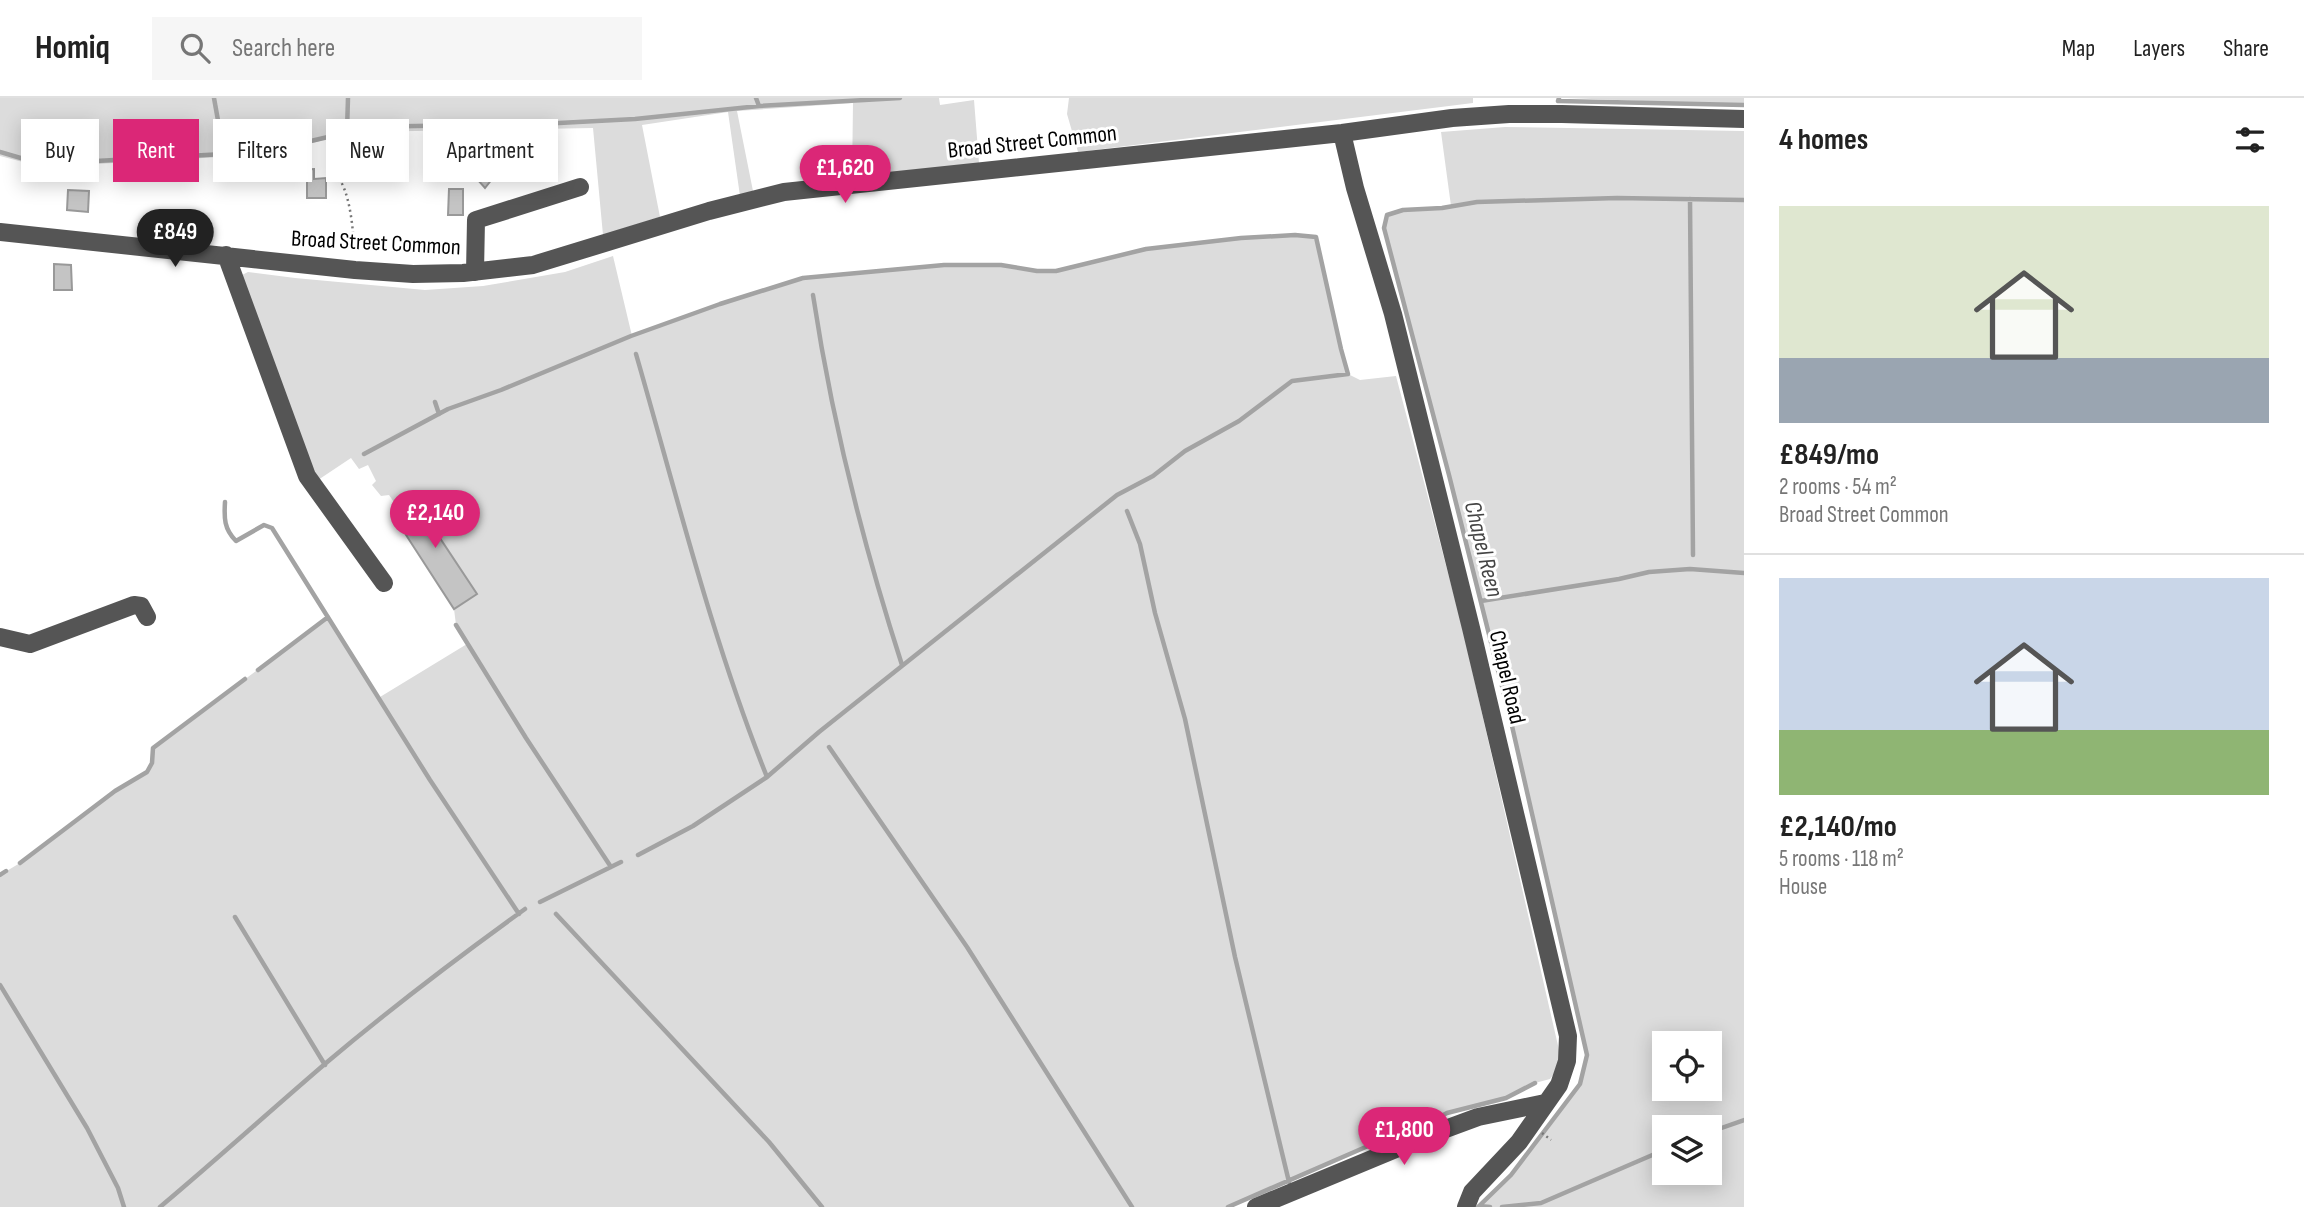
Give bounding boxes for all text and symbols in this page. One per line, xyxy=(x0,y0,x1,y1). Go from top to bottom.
search box xyxy=(152,17,642,80)
text: Homiq xyxy=(35,28,110,68)
icon: search xyxy=(176,29,214,67)
text: Search here xyxy=(232,33,335,64)
text: Map xyxy=(2062,34,2095,63)
text: Layers xyxy=(2133,34,2185,63)
text: Share xyxy=(2223,34,2269,63)
chip: Buy xyxy=(21,119,99,182)
chip: Rent xyxy=(113,119,199,182)
chip: Filters xyxy=(213,119,312,182)
chip: New xyxy=(326,119,409,182)
chip: Apartment xyxy=(423,119,558,182)
street label: Broad Street Common xyxy=(946,119,1118,165)
icon: filters xyxy=(2231,121,2269,159)
text: 4 homes xyxy=(1779,122,1868,158)
pin: £1,620 xyxy=(788,146,902,205)
text: £1,620 xyxy=(816,154,874,182)
pin: £849 xyxy=(134,209,216,269)
text: £849 xyxy=(153,218,197,246)
street label: Broad Street Common xyxy=(290,225,461,261)
icon: home xyxy=(1961,252,2087,378)
text: £849/mo xyxy=(1779,437,1879,473)
text: 2 rooms · 54 m² xyxy=(1779,473,1897,501)
pin: £2,140 xyxy=(378,490,492,550)
water label: Chapel Reen xyxy=(1458,498,1509,600)
text: £2,140 xyxy=(406,499,464,527)
text: Broad Street Common xyxy=(1779,501,1949,529)
icon: home xyxy=(1961,624,2087,750)
street label: Chapel Road xyxy=(1483,628,1531,727)
text: £2,140/mo xyxy=(1779,809,1897,845)
text: 5 rooms · 118 m² xyxy=(1779,845,1904,873)
text: House xyxy=(1779,873,1827,901)
map controls xyxy=(1652,1031,1722,1185)
button: locate xyxy=(1652,1031,1722,1101)
pin: £1,800 xyxy=(1347,1108,1461,1167)
button: layers xyxy=(1652,1115,1722,1185)
text: £1,800 xyxy=(1374,1116,1434,1144)

